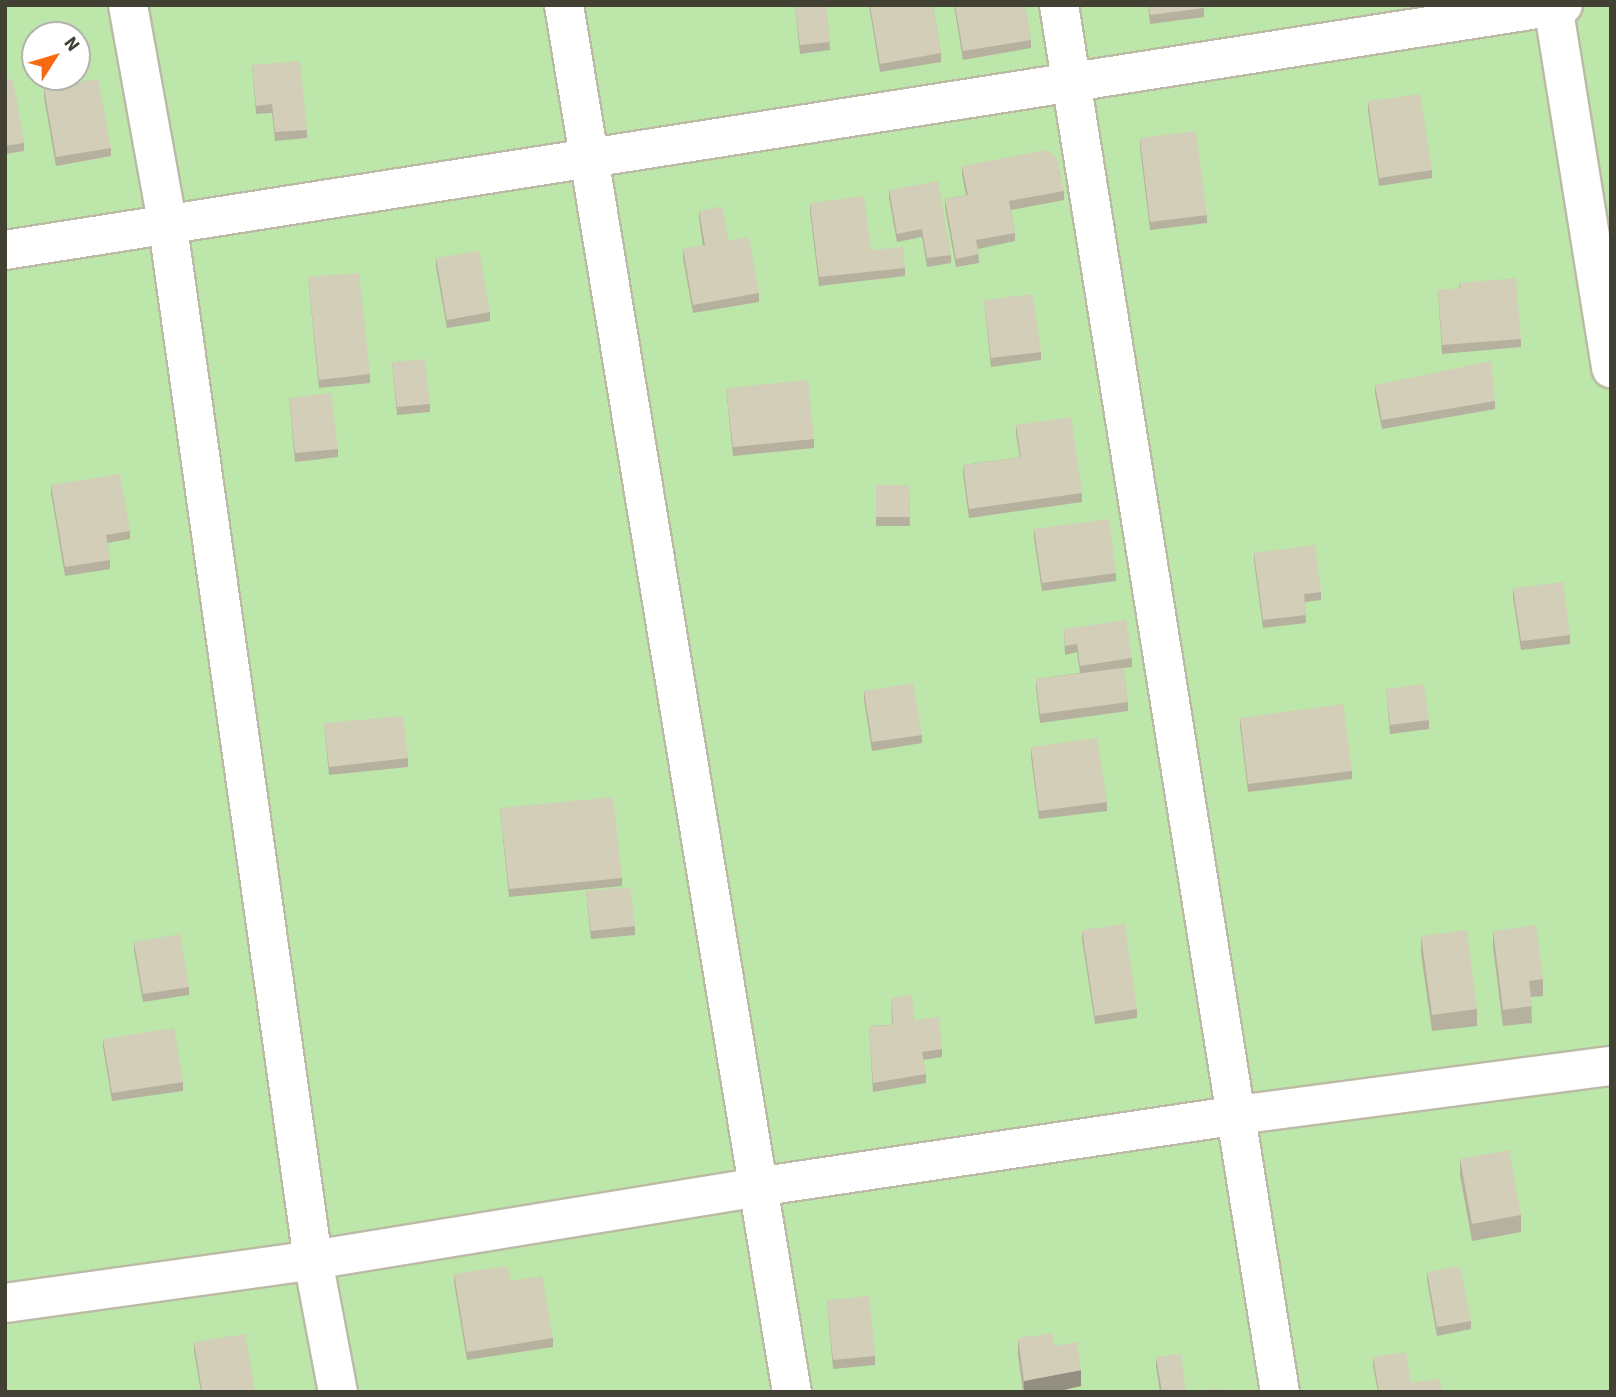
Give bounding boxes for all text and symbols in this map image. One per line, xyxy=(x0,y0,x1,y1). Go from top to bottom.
north arrow xyxy=(21,21,91,91)
text: N xyxy=(57,31,86,57)

